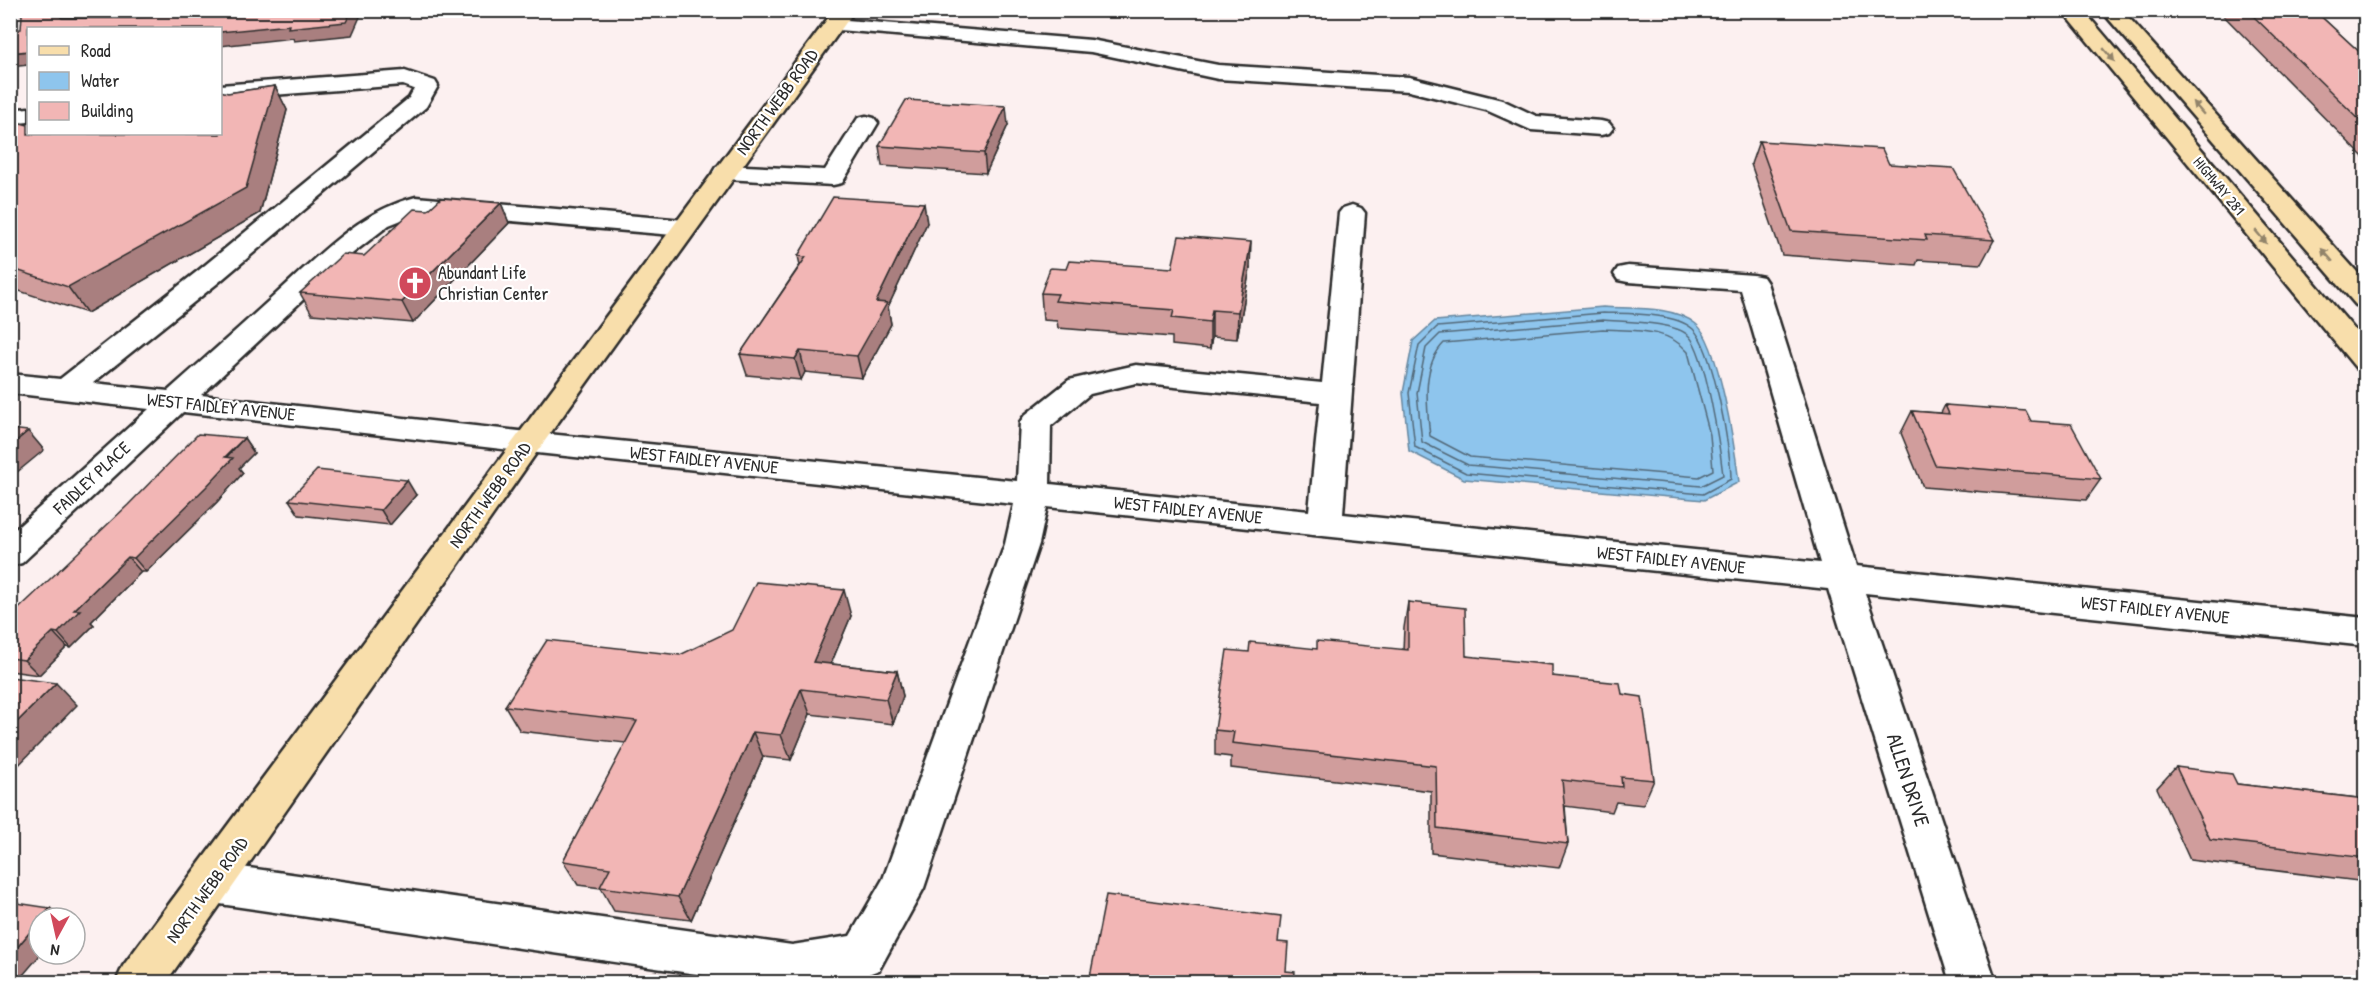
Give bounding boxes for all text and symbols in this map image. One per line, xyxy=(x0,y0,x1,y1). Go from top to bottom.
legend xyxy=(27,27,222,135)
text: Road xyxy=(81,38,111,63)
street label: NORTH WEBB ROAD xyxy=(730,43,824,160)
one-way arrow xyxy=(2103,47,2116,63)
text: Water xyxy=(81,68,119,93)
text: Building xyxy=(81,98,133,123)
one-way arrow xyxy=(2191,101,2205,116)
street label: HIGHWAY 281 xyxy=(2189,152,2250,219)
one-way arrow xyxy=(2255,229,2268,245)
one-way arrow xyxy=(2321,248,2334,263)
place label: Abundant Life Christian Center xyxy=(438,260,548,306)
church icon: Abundant Life Christian Center xyxy=(397,265,433,301)
street label: WEST FAIDLEY AVENUE xyxy=(146,386,297,427)
street label: FAIDLEY PLACE xyxy=(47,435,136,521)
street label: NORTH WEBB ROAD xyxy=(443,436,537,553)
street label: WEST FAIDLEY AVENUE xyxy=(629,439,780,480)
street label: WEST FAIDLEY AVENUE xyxy=(1113,489,1264,530)
street label: WEST FAIDLEY AVENUE xyxy=(1596,539,1747,580)
street label: WEST FAIDLEY AVENUE xyxy=(2080,589,2231,630)
street label: ALLEN DRIVE xyxy=(1880,729,1937,830)
street label: NORTH WEBB ROAD xyxy=(160,831,254,948)
north arrow xyxy=(27,906,87,966)
text: N xyxy=(49,939,61,962)

